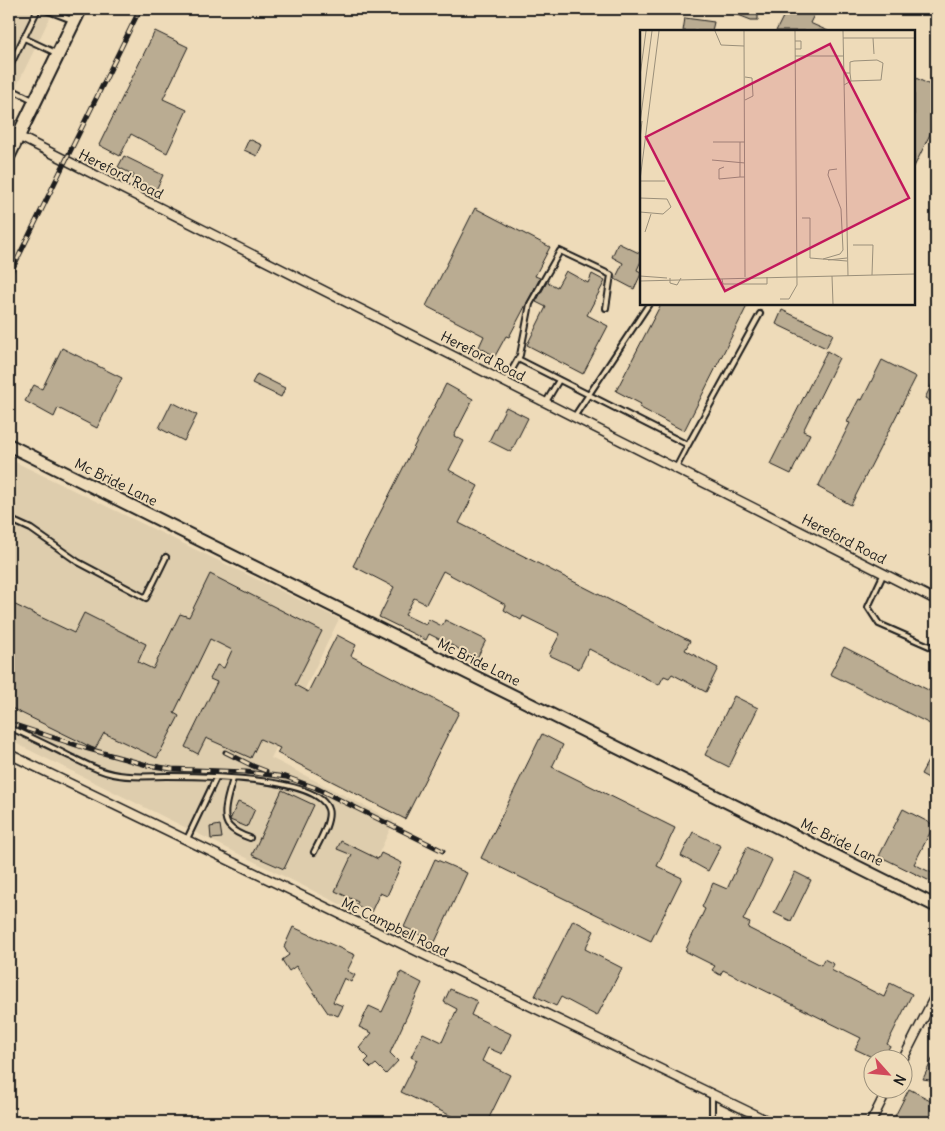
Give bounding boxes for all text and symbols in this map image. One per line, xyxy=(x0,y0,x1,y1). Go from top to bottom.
inset map xyxy=(640,30,915,305)
street label: Hereford Road xyxy=(76,145,166,203)
street label: Hereford Road xyxy=(438,327,528,385)
street label: Mc Bride Lane xyxy=(72,454,160,510)
street label: Hereford Road xyxy=(799,510,889,568)
street label: Mc Bride Lane xyxy=(435,634,523,690)
street label: Mc Bride Lane xyxy=(798,814,886,870)
street label: Mc Campbell Road xyxy=(339,893,451,961)
north arrow xyxy=(862,1048,912,1098)
text: N xyxy=(889,1072,910,1088)

